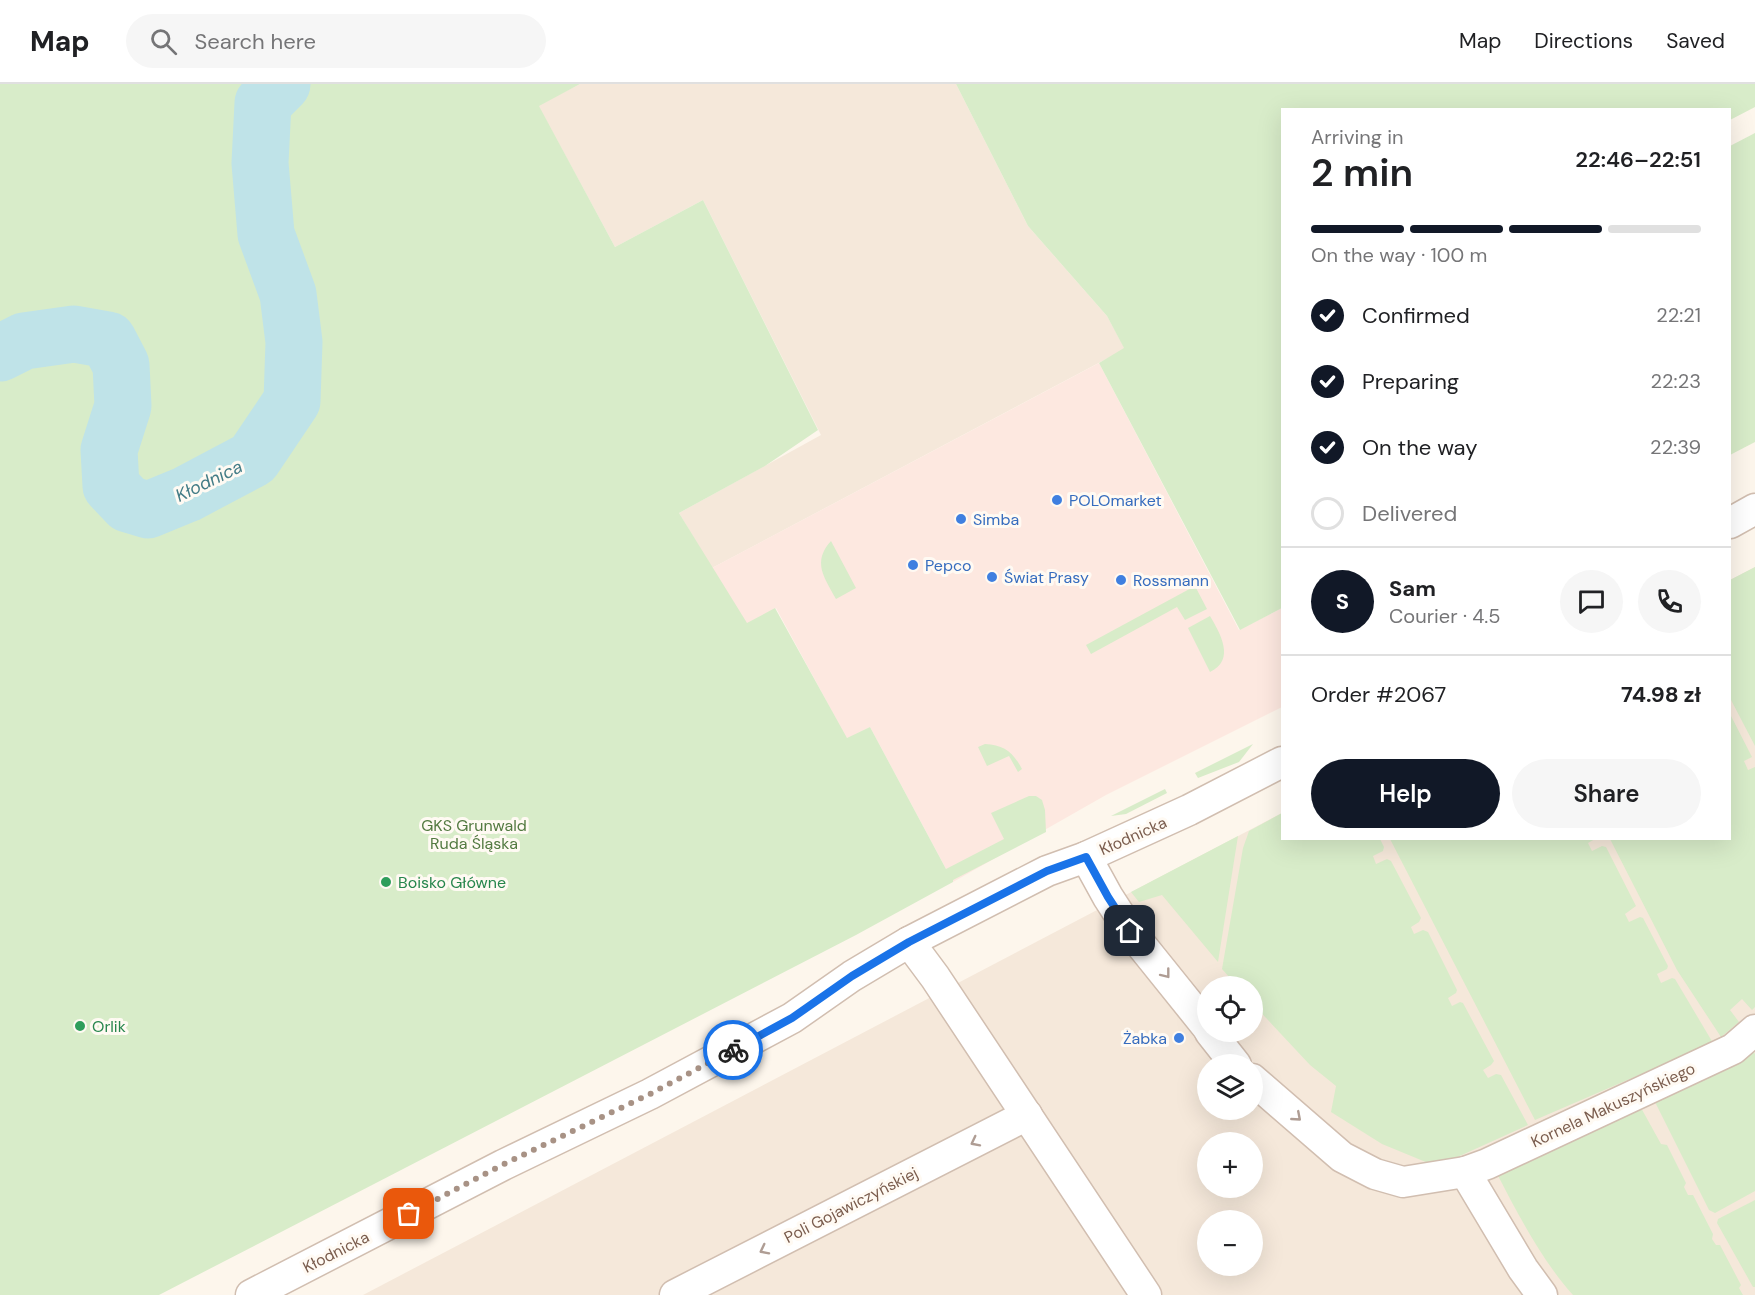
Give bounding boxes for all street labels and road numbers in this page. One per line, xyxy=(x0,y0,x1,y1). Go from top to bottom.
street label: Kłodnicka xyxy=(1096,812,1170,860)
street label: Kornela Makuszyńskiego xyxy=(1527,1058,1699,1152)
street label: Poli Gojawiczyńskiej xyxy=(781,1162,921,1248)
street label: Kłodnicka xyxy=(299,1226,373,1278)

